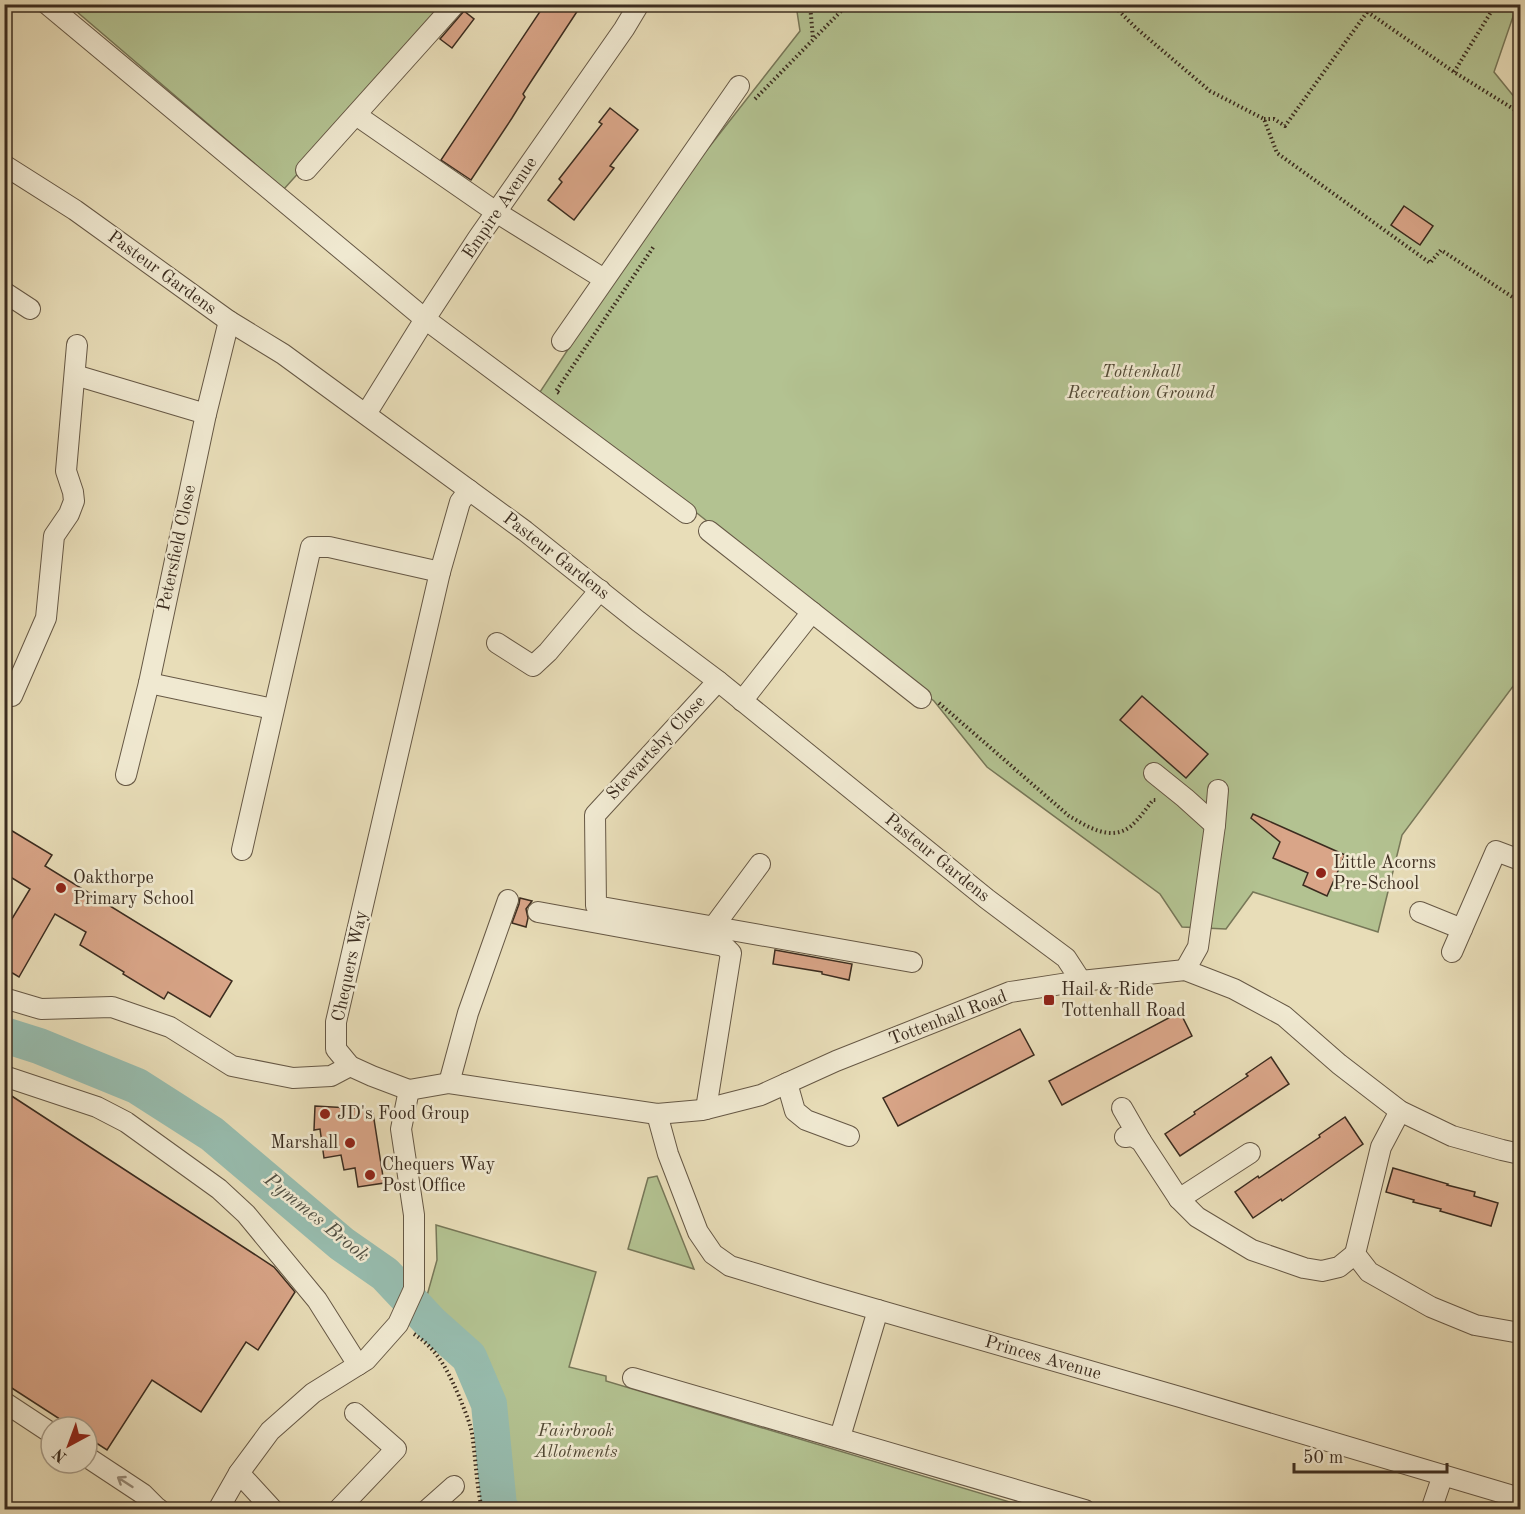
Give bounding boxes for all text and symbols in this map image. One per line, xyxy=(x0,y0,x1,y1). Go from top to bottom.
street label: Empire Avenue xyxy=(459,154,541,262)
street label: Pasteur Gardens xyxy=(104,228,220,318)
park label: Tottenhall Recreation Ground xyxy=(1066,363,1215,402)
street label: Petersfield Close xyxy=(155,483,199,613)
street label: Pasteur Gardens xyxy=(500,509,613,603)
street label: Stewartsby Close xyxy=(603,692,709,804)
street label: Pasteur Gardens xyxy=(881,810,993,906)
place label: Little Acorns Pre-School xyxy=(1333,854,1436,893)
marker: Little Acorns Pre-School xyxy=(1314,866,1328,880)
place label: Oakthorpe Primary School xyxy=(73,869,194,908)
marker: Oakthorpe Primary School xyxy=(54,881,68,895)
street label: Chequers Way xyxy=(329,908,371,1023)
place label: Hail & Ride Tottenhall Road xyxy=(1061,981,1186,1020)
street label: Tottenhall Road xyxy=(887,987,1009,1049)
marker: Hail & Ride Tottenhall Road xyxy=(1042,993,1056,1007)
place label: JD's Food Group xyxy=(337,1105,469,1123)
marker: JD's Food Group xyxy=(318,1107,332,1121)
place label: Marshall xyxy=(270,1134,338,1152)
marker: Marshall xyxy=(343,1136,357,1150)
place label: Chequers Way Post Office xyxy=(382,1156,496,1195)
marker: Chequers Way Post Office xyxy=(363,1168,377,1182)
water label: Pymmes Brook xyxy=(259,1169,372,1266)
street label: Princes Avenue xyxy=(983,1333,1103,1383)
north arrow xyxy=(39,1415,99,1475)
park label: Fairbrook Allotments xyxy=(533,1422,618,1461)
scale bar xyxy=(1294,1436,1447,1474)
text: N xyxy=(50,1444,70,1465)
text: 50 m xyxy=(1303,1449,1343,1467)
one-way arrow xyxy=(117,1476,133,1488)

